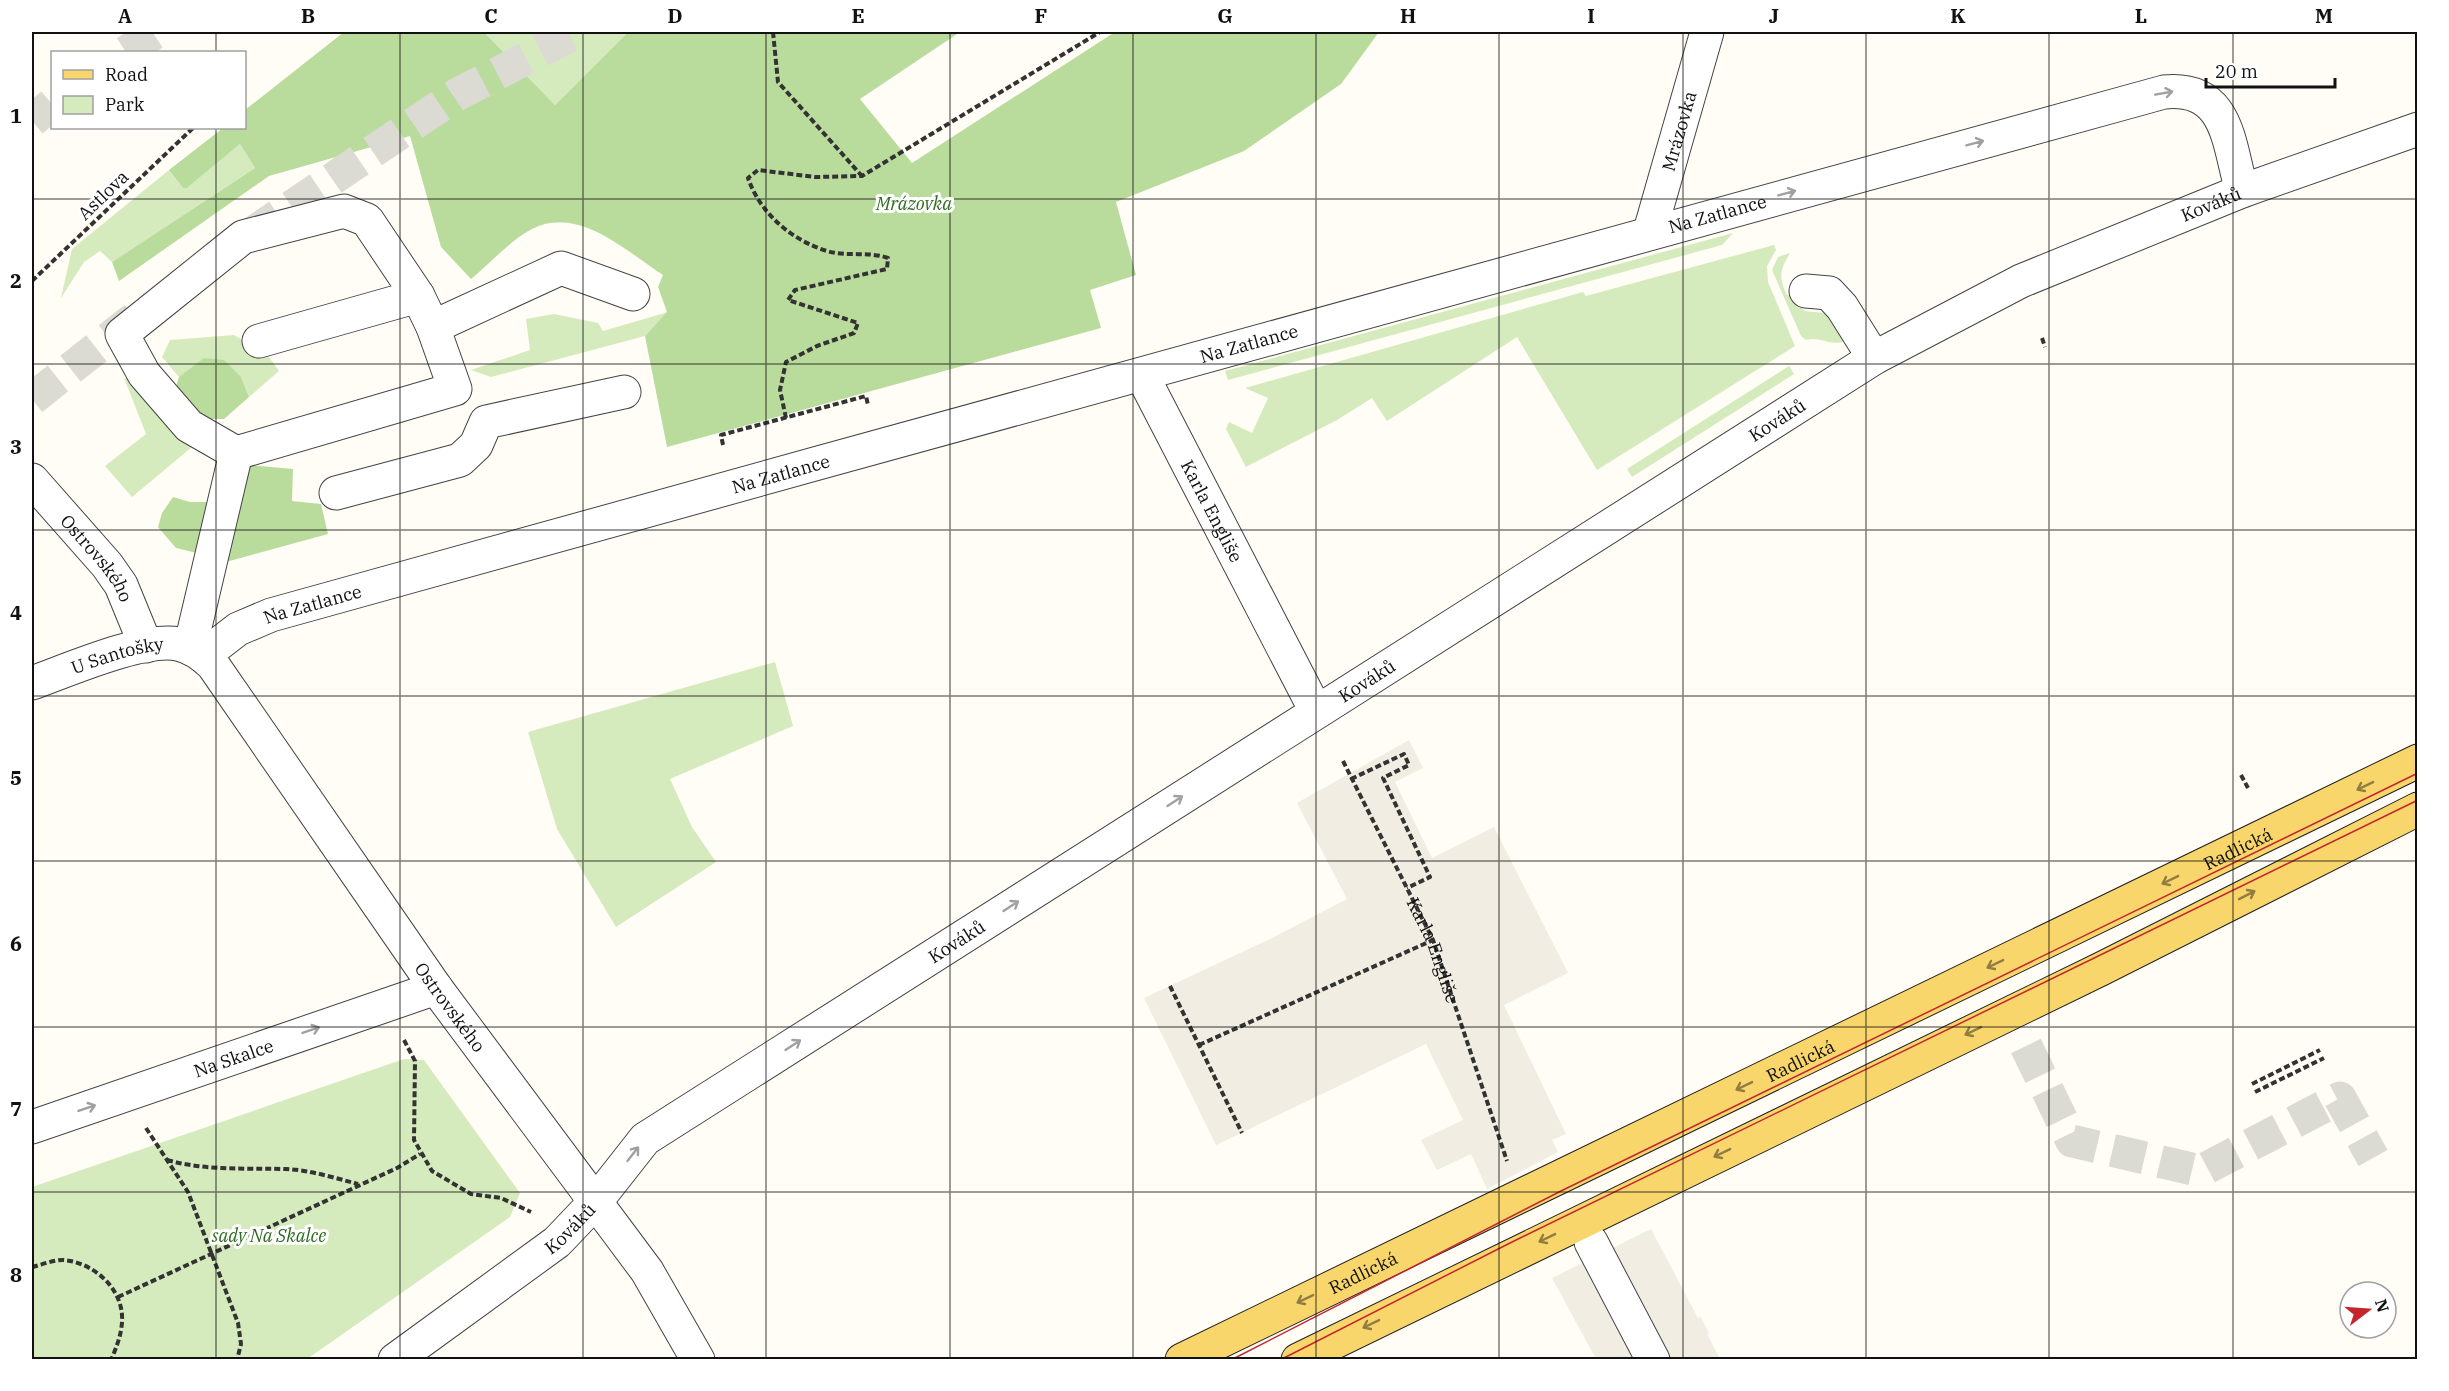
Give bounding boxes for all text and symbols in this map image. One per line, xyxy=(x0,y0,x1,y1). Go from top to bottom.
text: A xyxy=(118,2,132,29)
text: B xyxy=(301,2,315,29)
text: C xyxy=(484,2,498,29)
text: D xyxy=(667,2,683,29)
text: E xyxy=(851,2,865,29)
text: F xyxy=(1035,2,1047,29)
text: G xyxy=(1217,2,1233,29)
text: H xyxy=(1400,2,1416,29)
text: I xyxy=(1587,2,1595,29)
text: J xyxy=(1769,2,1779,29)
text: K xyxy=(1950,2,1966,29)
text: L xyxy=(2135,2,2147,29)
text: M xyxy=(2315,2,2333,29)
legend xyxy=(51,51,246,129)
scale bar xyxy=(2206,51,2335,89)
text: 20 m xyxy=(2215,60,2258,83)
text: Road xyxy=(105,63,148,86)
one-way arrow xyxy=(2153,87,2173,98)
street label: Mrázovka xyxy=(1656,88,1701,174)
text: Park xyxy=(105,93,145,116)
text: 1 xyxy=(10,102,22,129)
one-way arrow xyxy=(1965,136,1984,148)
street label: Astlova xyxy=(73,165,133,225)
street label: Kováků xyxy=(2177,181,2244,226)
one-way arrow xyxy=(1777,187,1796,198)
street label: Na Zatlance xyxy=(1666,189,1769,238)
park label: Mrázovka xyxy=(875,192,952,215)
text: 2 xyxy=(10,267,22,294)
street label: Na Zatlance xyxy=(1197,318,1301,368)
street label: Kováků xyxy=(1744,393,1810,446)
text: 3 xyxy=(10,433,22,460)
street label: Na Zatlance xyxy=(729,449,832,498)
street label: Karla Engliše xyxy=(1176,456,1248,566)
street label: Ostrovského xyxy=(56,509,138,605)
street label: Na Zatlance xyxy=(260,579,364,629)
text: 4 xyxy=(10,599,22,626)
street label: U Santošky xyxy=(68,632,165,679)
street label: Kováků xyxy=(1334,654,1399,707)
text: 5 xyxy=(10,764,22,791)
one-way arrow xyxy=(2356,781,2374,792)
one-way arrow xyxy=(1167,795,1183,807)
street label: Radlická xyxy=(2199,822,2276,875)
one-way arrow xyxy=(2162,874,2180,886)
one-way arrow xyxy=(2238,889,2255,901)
street label: Karla Engliše xyxy=(1402,893,1465,1006)
one-way arrow xyxy=(1002,899,1019,911)
street label: Kováků xyxy=(924,915,989,968)
text: 6 xyxy=(10,930,22,957)
street label: Ostrovského xyxy=(410,958,491,1056)
one-way arrow xyxy=(1986,959,2004,971)
one-way arrow xyxy=(301,1024,320,1035)
one-way arrow xyxy=(1964,1026,1982,1038)
street label: Na Skalce xyxy=(190,1033,276,1082)
street label: Radlická xyxy=(1762,1034,1839,1087)
one-way arrow xyxy=(785,1038,802,1051)
one-way arrow xyxy=(1735,1081,1753,1093)
text: 7 xyxy=(10,1095,22,1122)
one-way arrow xyxy=(77,1101,96,1112)
one-way arrow xyxy=(627,1146,640,1162)
one-way arrow xyxy=(1714,1148,1732,1160)
street label: Kováků xyxy=(540,1198,600,1259)
park label: sady Na Skalce xyxy=(212,1224,326,1247)
one-way arrow xyxy=(1538,1233,1556,1245)
street label: Radlická xyxy=(1325,1246,1401,1299)
text: 8 xyxy=(10,1261,22,1288)
north arrow xyxy=(2338,1280,2398,1340)
one-way arrow xyxy=(1297,1293,1315,1305)
text: N xyxy=(2371,1297,2394,1315)
one-way arrow xyxy=(1363,1318,1381,1330)

